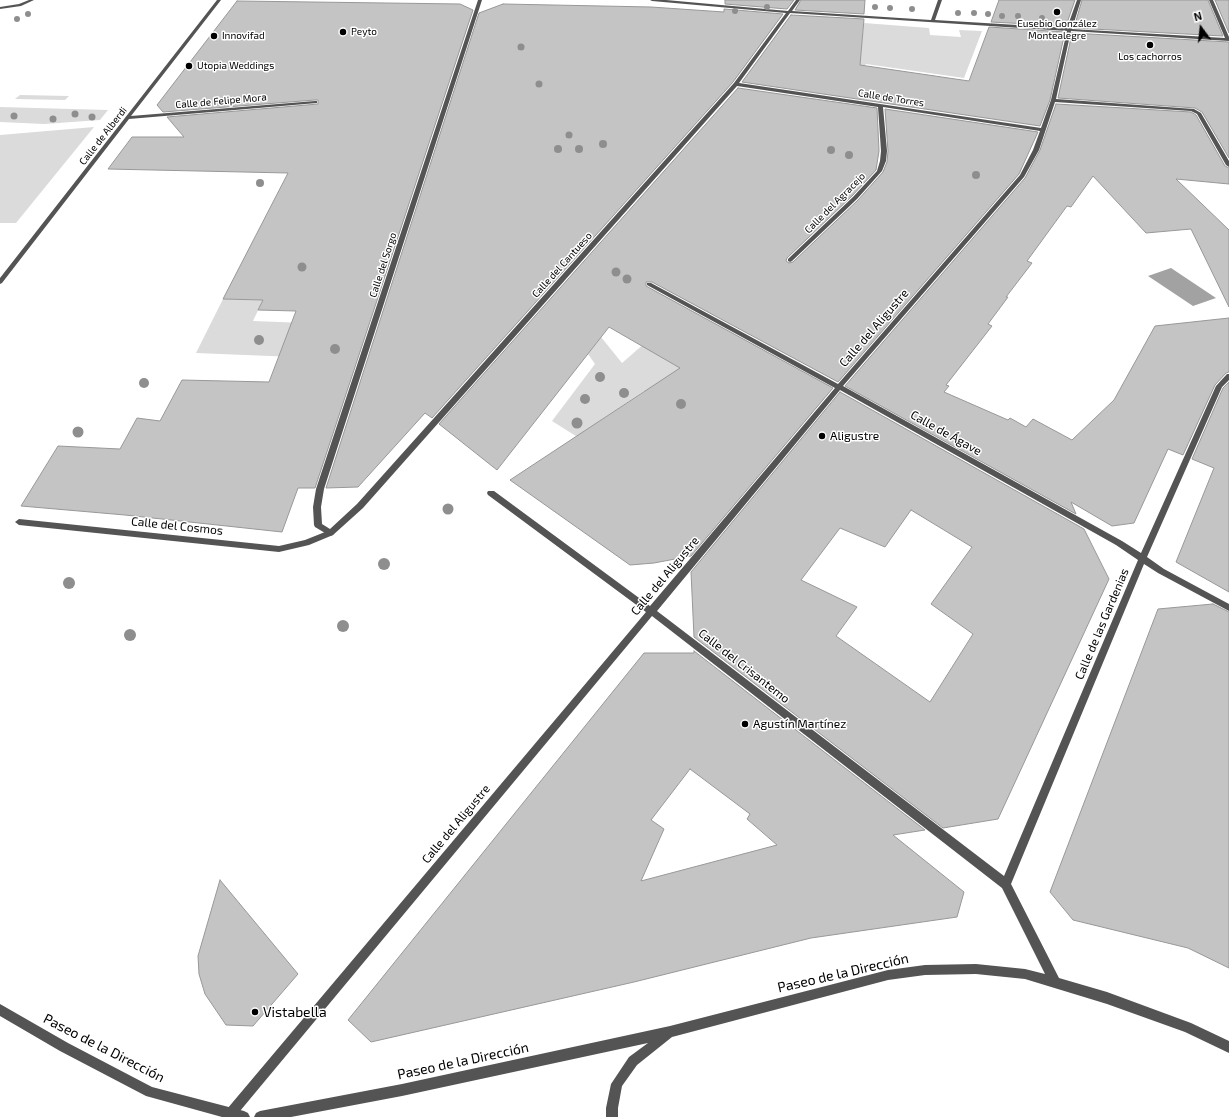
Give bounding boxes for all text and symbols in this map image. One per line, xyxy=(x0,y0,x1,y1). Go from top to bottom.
marker: Eusebio González Montealegre xyxy=(1052,7,1062,17)
north arrow xyxy=(1181,8,1221,48)
text: N xyxy=(1192,9,1203,23)
place label: Eusebio González Montealegre xyxy=(1017,18,1097,42)
place label: Peyto xyxy=(351,26,377,38)
marker: Peyto xyxy=(338,27,348,37)
place label: Innovifad xyxy=(222,30,265,42)
marker: Innovifad xyxy=(209,31,219,41)
marker: Los cachorros xyxy=(1145,40,1155,50)
place label: Los cachorros xyxy=(1118,51,1182,63)
place label: Utopia Weddings xyxy=(197,60,274,72)
marker: Utopia Weddings xyxy=(184,61,194,71)
street label: Calle de Torres xyxy=(857,87,925,109)
street label: Calle de Felipe Mora xyxy=(175,91,267,111)
street label: Calle de Alberdi xyxy=(77,105,129,167)
street label: Calle del Agracejo xyxy=(802,170,868,236)
street label: Calle del Cantueso xyxy=(530,230,594,300)
street label: Calle del Sorgo xyxy=(367,231,399,299)
street label: Calle del Aligustre xyxy=(836,286,912,370)
street label: Calle de Ágave xyxy=(908,408,984,458)
place label: Aligustre xyxy=(830,429,879,443)
marker: Aligustre xyxy=(817,431,827,441)
street label: Calle del Cosmos xyxy=(130,514,224,538)
street label: Calle del Aligustre xyxy=(628,534,702,618)
street label: Calle de las Gardenias xyxy=(1072,566,1132,682)
street label: Calle del Crisantemo xyxy=(695,626,793,706)
place label: Agustín Martínez xyxy=(753,717,846,731)
marker: Agustín Martínez xyxy=(740,719,750,729)
street label: Calle del Aligustre xyxy=(419,782,493,866)
street label: Paseo de la Dirección xyxy=(776,950,910,996)
place label: Vistabella xyxy=(263,1004,327,1020)
marker: Vistabella xyxy=(250,1007,260,1017)
street label: Paseo de la Dirección xyxy=(40,1010,168,1086)
street label: Paseo de la Dirección xyxy=(396,1039,530,1083)

